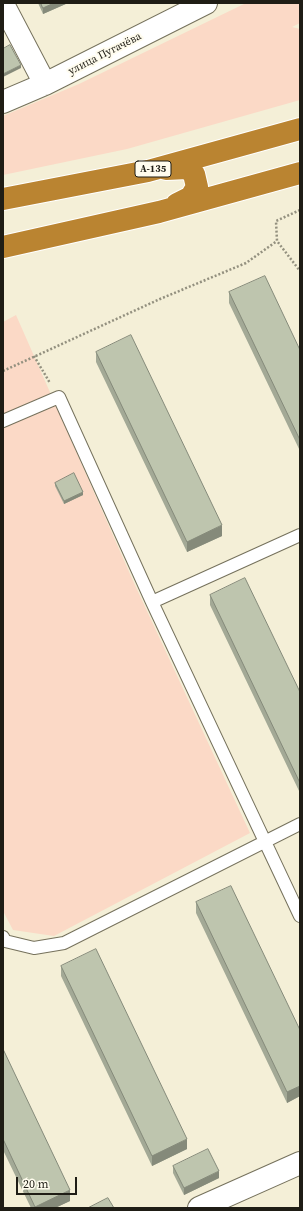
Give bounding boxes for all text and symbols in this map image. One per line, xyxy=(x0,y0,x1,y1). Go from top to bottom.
street label: улица Пугачёва xyxy=(66,30,144,78)
road number: А-135 xyxy=(135,161,171,177)
scale bar xyxy=(18,1169,79,1195)
text: 20 m xyxy=(23,1176,49,1192)

